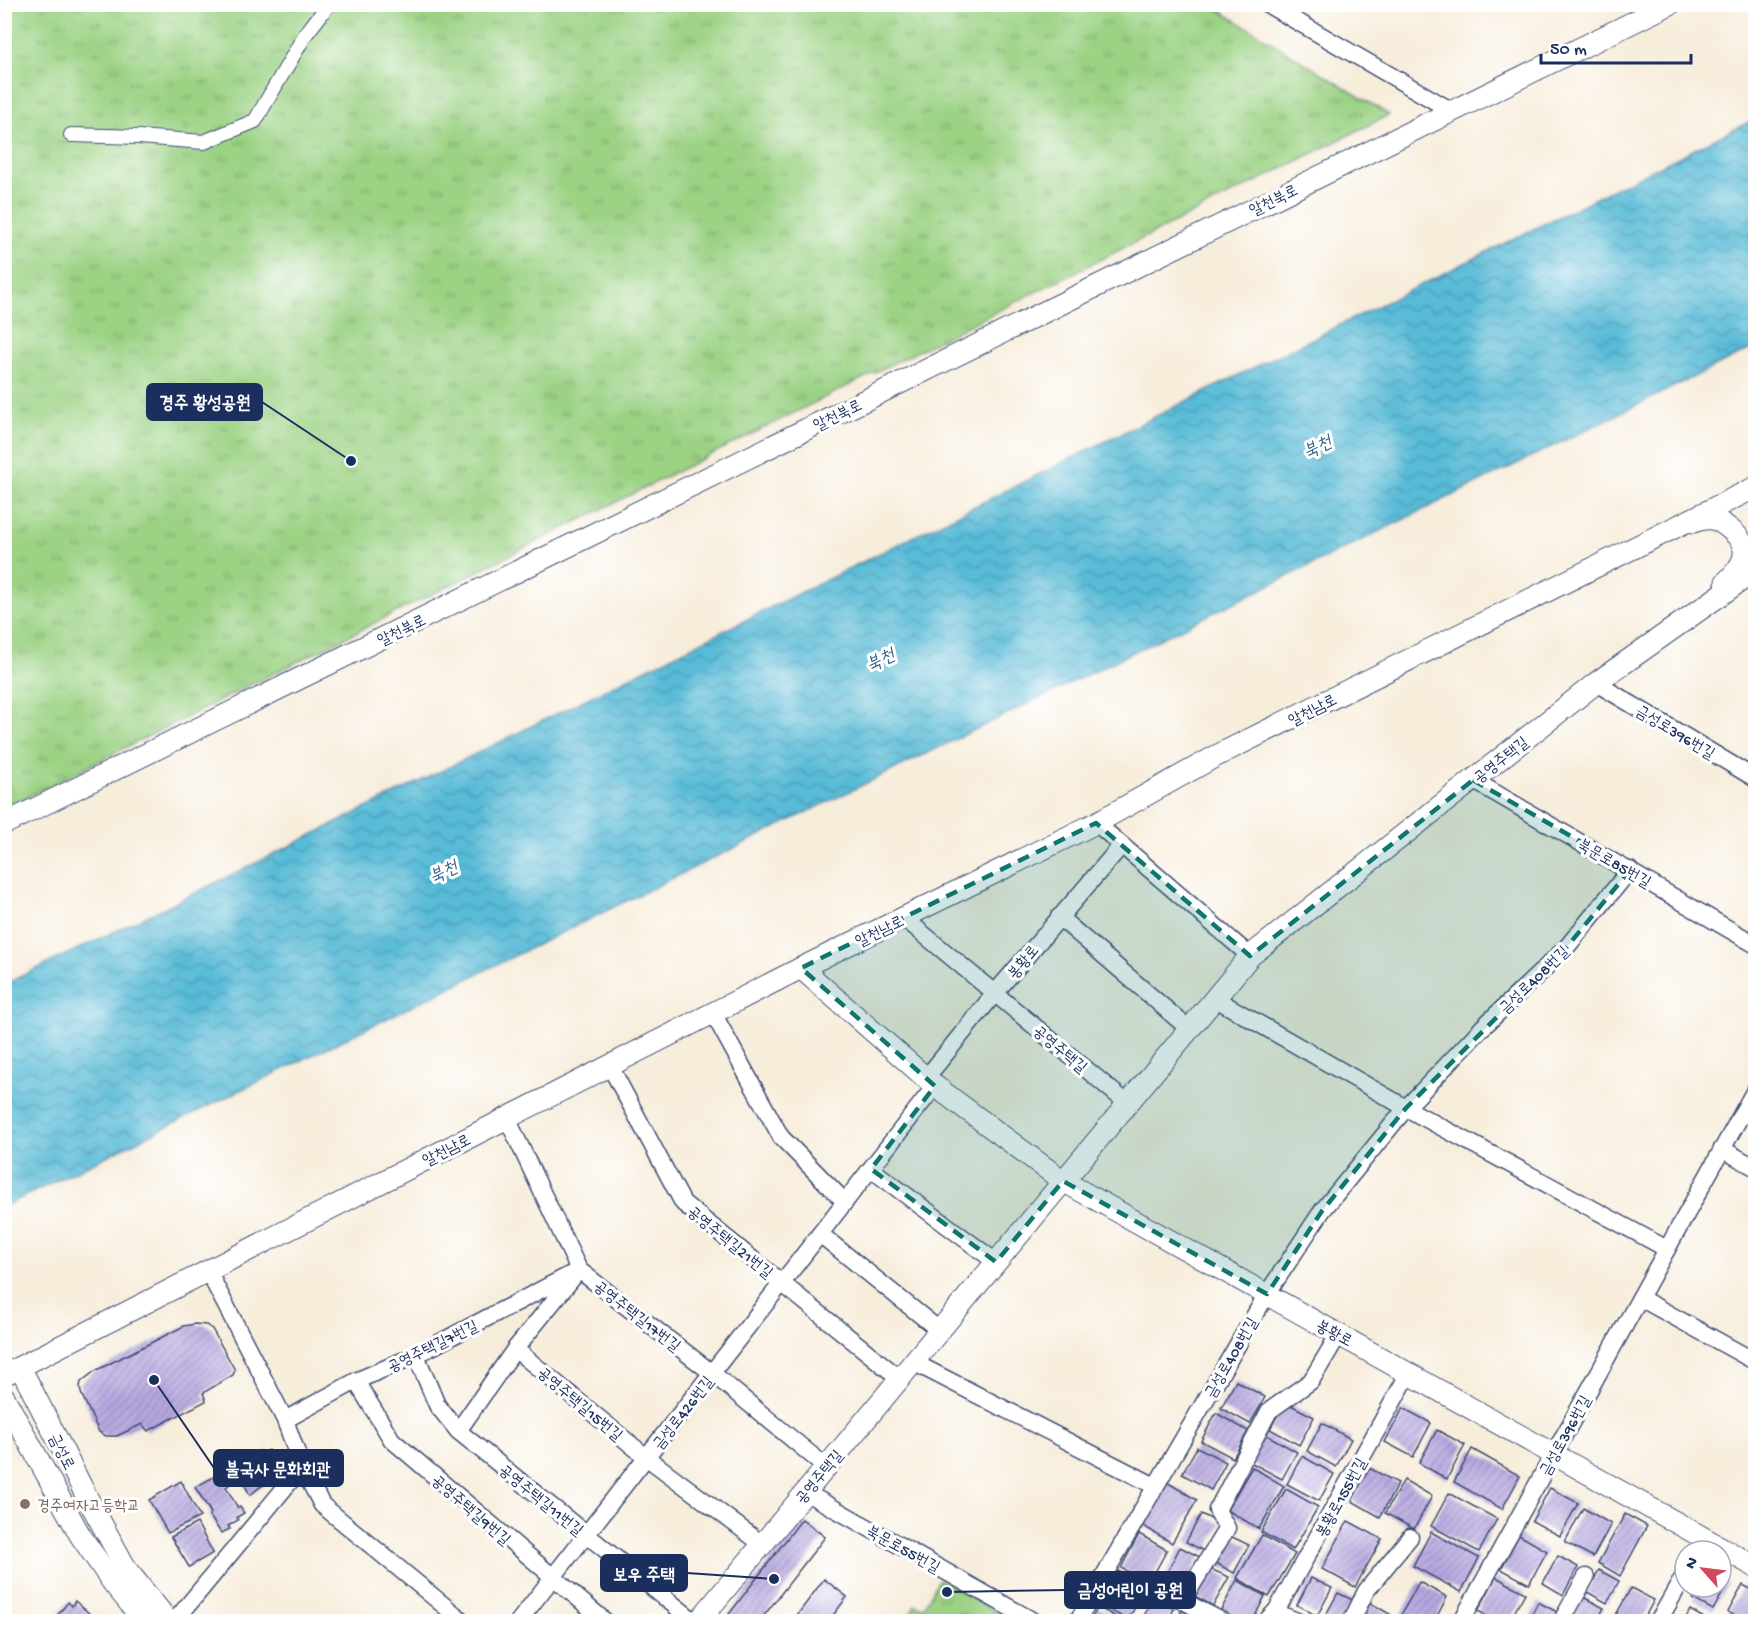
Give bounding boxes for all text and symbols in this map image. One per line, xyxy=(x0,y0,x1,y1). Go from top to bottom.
scale bar xyxy=(1541,27,1691,65)
text: 50 m xyxy=(1550,40,1587,61)
street label: 알천북로 xyxy=(1247,182,1302,222)
callout: 경주 황성공원 xyxy=(147,384,262,420)
text: 경주 황성공원 xyxy=(159,393,251,415)
street label: 알천북로 xyxy=(811,397,866,437)
water label: 북천 xyxy=(1300,432,1337,464)
street label: 알천북로 xyxy=(375,612,430,652)
water label: 북천 xyxy=(863,645,900,677)
street label: 알천남로 xyxy=(1286,692,1341,732)
street label: 금성로396번길 xyxy=(1631,703,1717,765)
street label: 공영주택길 xyxy=(1471,734,1533,789)
street label: 북문로85번길 xyxy=(1573,836,1653,894)
water label: 북천 xyxy=(426,857,463,889)
street label: 알천남로 xyxy=(853,913,908,953)
street label: 봉황로 xyxy=(1004,942,1044,984)
street label: 금성로408번길 xyxy=(1497,943,1574,1020)
street label: 공영주택길 xyxy=(1028,1023,1090,1079)
street label: 알천남로 xyxy=(420,1132,475,1172)
street label: 공영주택길21번길 xyxy=(682,1203,775,1284)
street label: 공영주택길17번길 xyxy=(589,1278,683,1358)
street label: 금성로408번길 xyxy=(1202,1315,1264,1402)
street label: 봉황로 xyxy=(1312,1317,1355,1353)
street label: 공영주택길7번길 xyxy=(385,1318,482,1378)
street label: 공영주택길15번길 xyxy=(532,1365,625,1447)
street label: 금성로426번길 xyxy=(650,1374,719,1455)
street label: 금성로396번길 xyxy=(1537,1393,1597,1480)
street label: 금성로 xyxy=(43,1431,77,1474)
street label: 공영주택길 xyxy=(793,1447,849,1509)
callout: 불국사 문화회관 xyxy=(214,1450,343,1486)
street label: 봉황로155번길 xyxy=(1313,1455,1373,1542)
text: 불국사 문화회관 xyxy=(225,1460,331,1482)
street label: 공영주택길11번길 xyxy=(494,1462,586,1542)
street label: 공영주택길9번길 xyxy=(426,1472,513,1551)
marker: 경주여자고등학교 xyxy=(18,1497,32,1511)
place label: 경주여자고등학교 xyxy=(37,1498,140,1517)
street label: 북문로55번길 xyxy=(862,1523,943,1579)
north arrow xyxy=(1673,1539,1733,1599)
text: N xyxy=(1682,1554,1704,1573)
callout: 보우 주택 xyxy=(601,1555,687,1591)
text: 보우 주택 xyxy=(613,1566,675,1587)
callout: 금성어린이 공원 xyxy=(1065,1572,1195,1608)
text: 금성어린이 공원 xyxy=(1077,1582,1183,1603)

